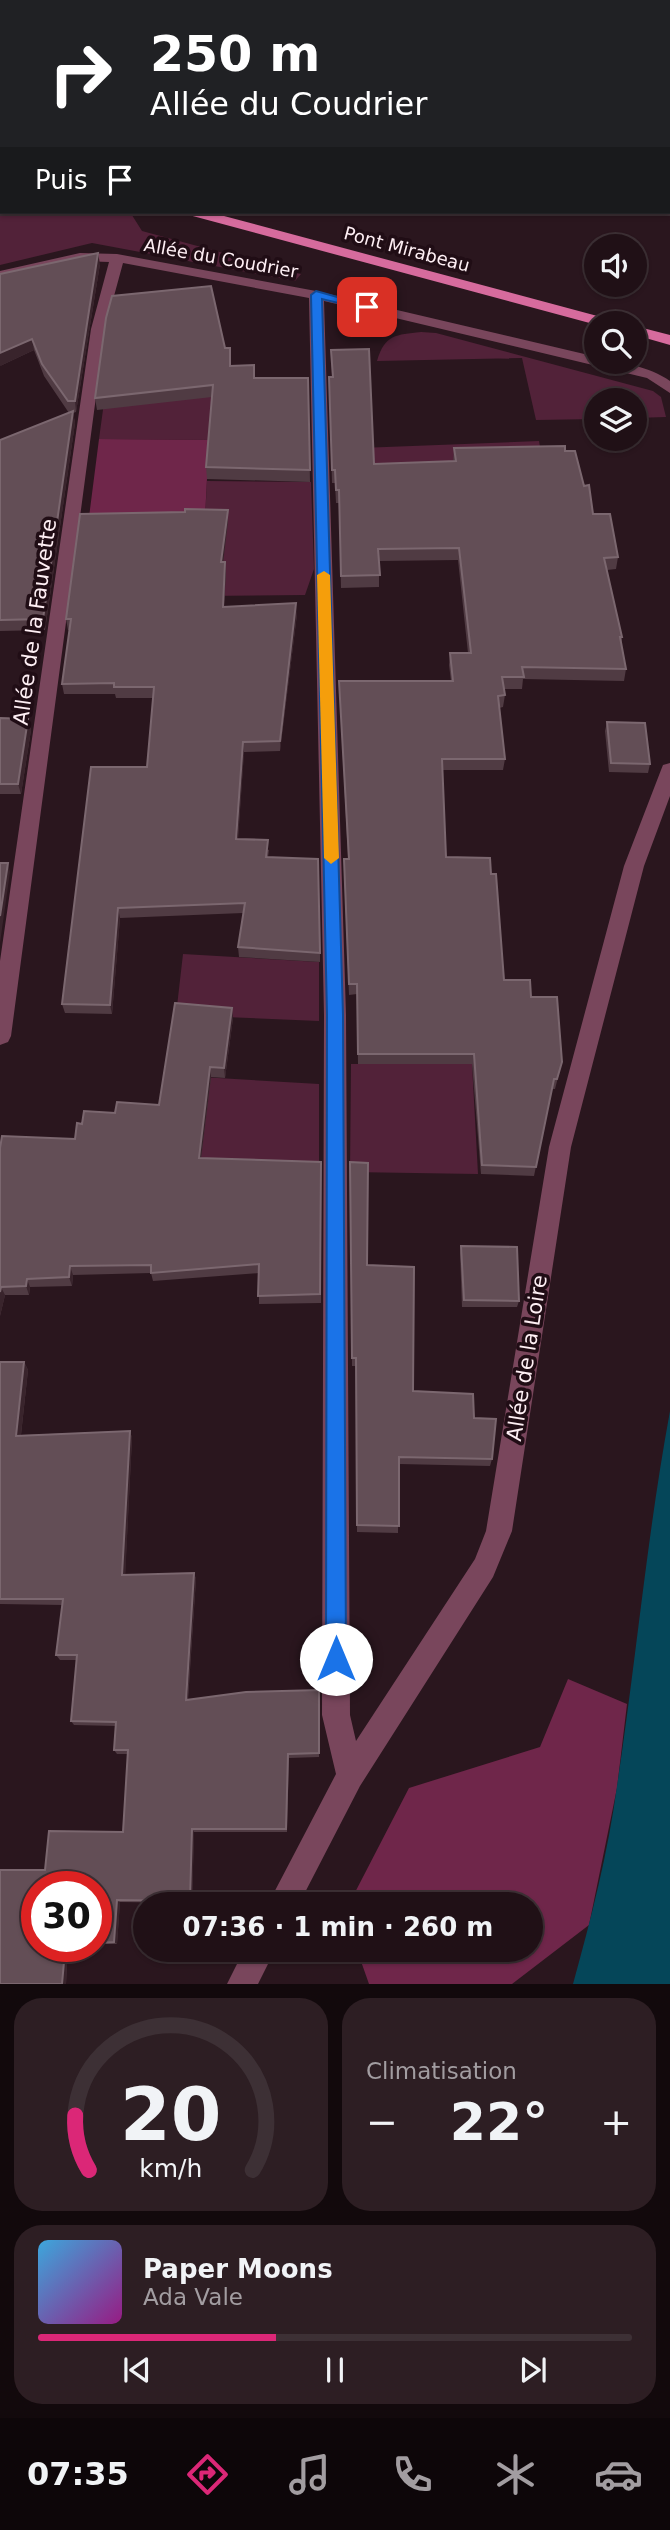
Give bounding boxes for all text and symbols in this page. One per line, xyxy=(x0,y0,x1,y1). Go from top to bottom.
text: 250 m xyxy=(150,26,320,83)
icon: right xyxy=(35,28,126,119)
text: Allée du Coudrier xyxy=(150,85,427,123)
icon: arrive xyxy=(101,161,139,199)
text: Puis xyxy=(35,165,87,195)
street label: Pont Mirabeau xyxy=(342,222,472,276)
street label: Allée du Coudrier xyxy=(142,234,300,282)
map controls xyxy=(584,234,647,451)
button: sound xyxy=(584,234,647,297)
pin xyxy=(337,277,397,337)
icon: arrive xyxy=(348,288,386,326)
button: search xyxy=(584,311,647,374)
button: layers xyxy=(584,388,647,451)
street label: Allée de la Fauvette xyxy=(9,517,61,727)
street label: Allée de la Loire xyxy=(502,1273,552,1443)
position arrow xyxy=(299,1622,373,1696)
speed limit sign: 30 xyxy=(21,1871,112,1962)
text: 07:36 · 1 min · 260 m xyxy=(183,1912,493,1942)
text: Climatisation xyxy=(366,2058,517,2084)
text: 20 xyxy=(120,2073,222,2158)
text: 22° xyxy=(450,2092,548,2152)
text: − xyxy=(366,2100,398,2144)
text: + xyxy=(600,2100,632,2144)
text: km/h xyxy=(139,2154,203,2183)
text: Paper Moons xyxy=(143,2254,333,2284)
text: Ada Vale xyxy=(143,2284,243,2310)
icon: previous xyxy=(118,2351,156,2389)
icon: pause xyxy=(316,2351,354,2389)
icon: next xyxy=(514,2351,552,2389)
icon: directions xyxy=(183,2450,232,2499)
icon: music xyxy=(285,2450,334,2499)
icon: phone xyxy=(388,2450,437,2499)
icon: climate xyxy=(491,2450,540,2499)
icon: car xyxy=(594,2450,643,2499)
text: 07:35 xyxy=(27,2455,129,2493)

